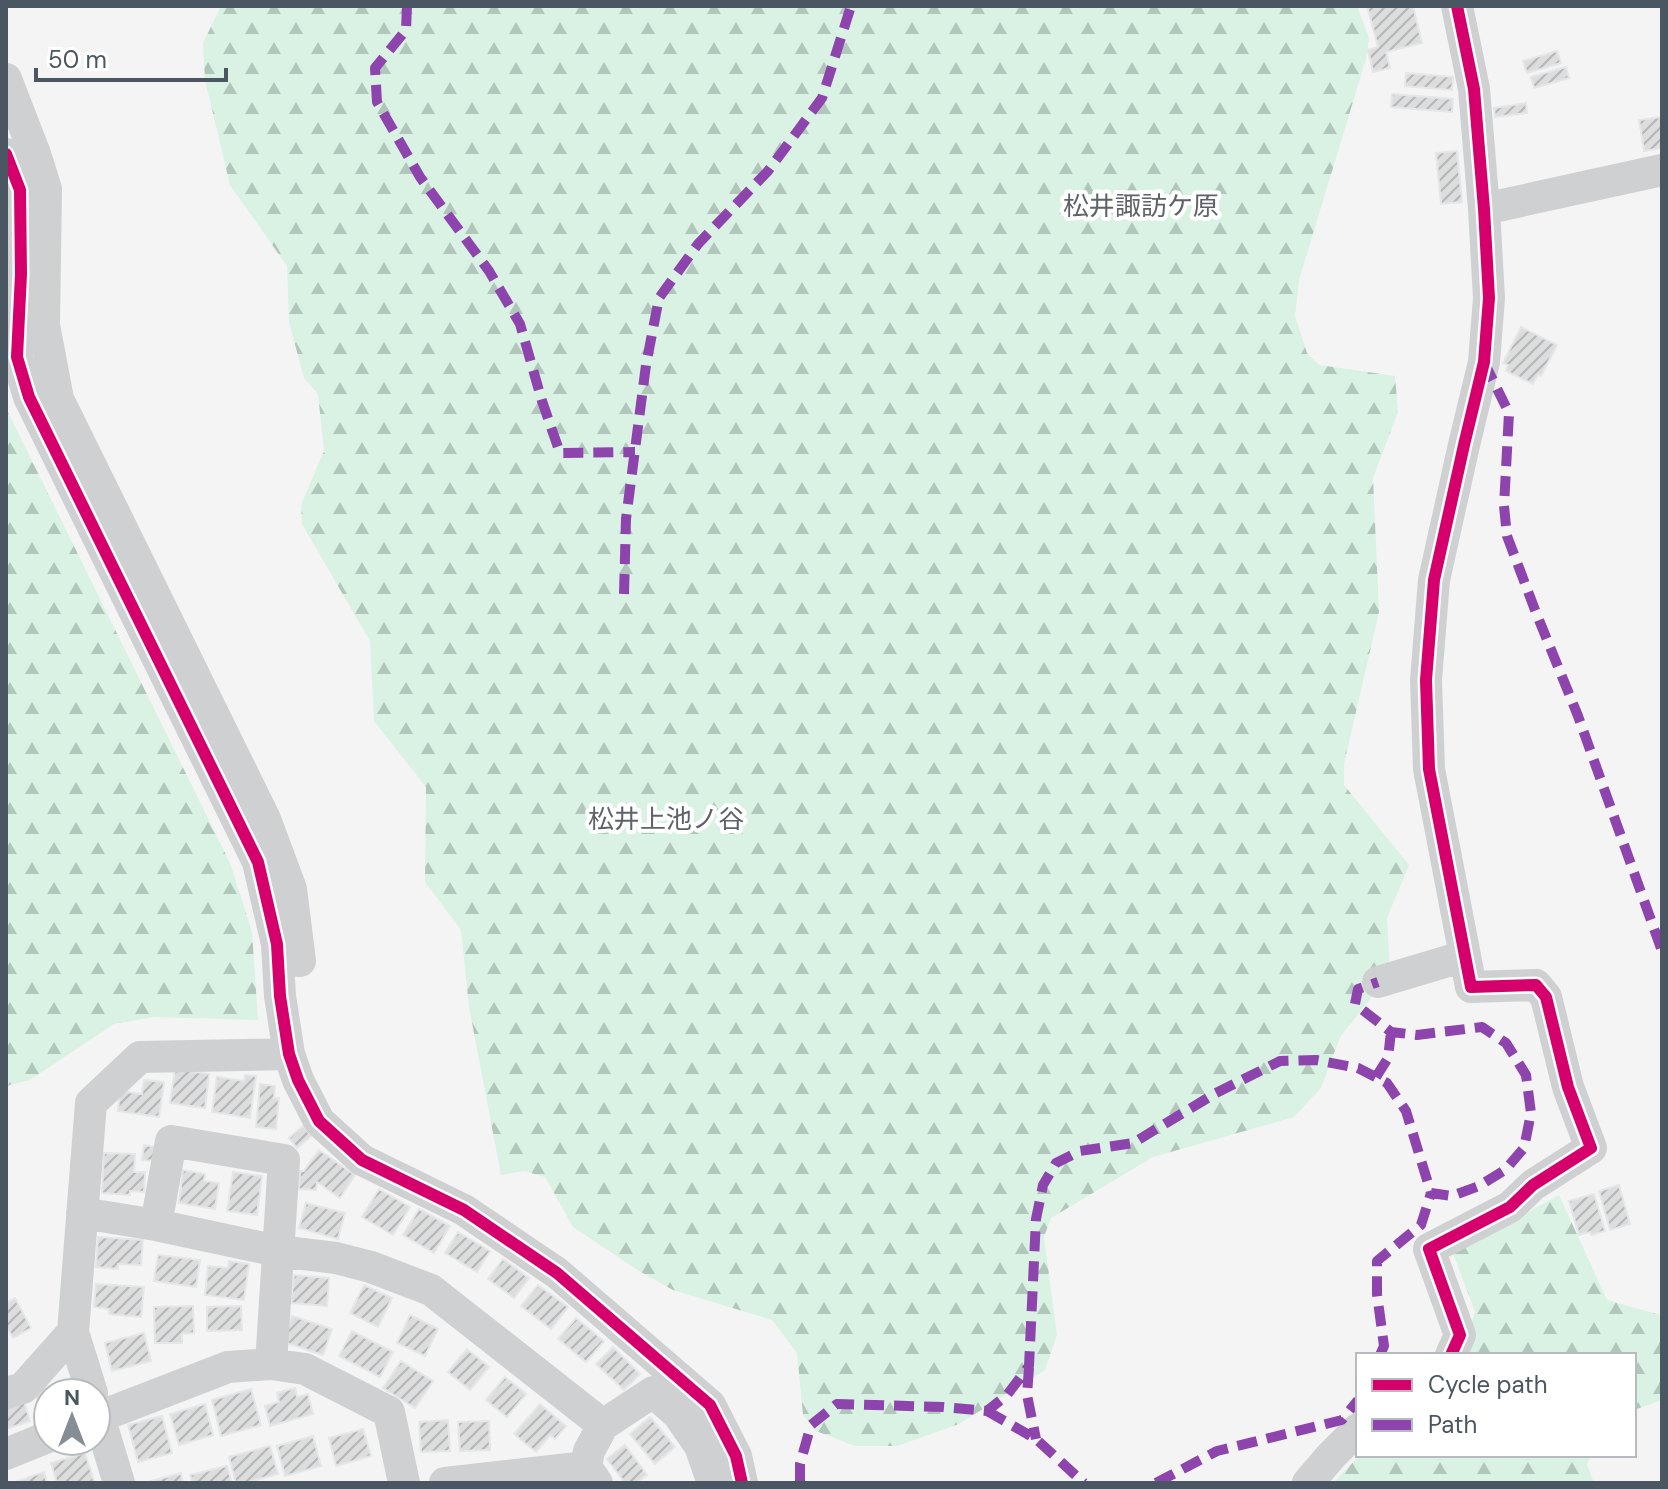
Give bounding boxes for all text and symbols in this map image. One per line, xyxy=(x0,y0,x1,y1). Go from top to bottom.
scale bar xyxy=(36,32,226,82)
text: 50 m xyxy=(48,44,107,75)
district label: 松井諏訪ケ原 xyxy=(1063,189,1219,223)
district label: 松井上池ノ谷 xyxy=(588,802,744,836)
legend xyxy=(1356,1353,1636,1457)
text: Cycle path xyxy=(1428,1369,1547,1400)
north arrow xyxy=(32,1377,112,1457)
text: N xyxy=(64,1383,80,1412)
text: Path xyxy=(1428,1409,1477,1440)

